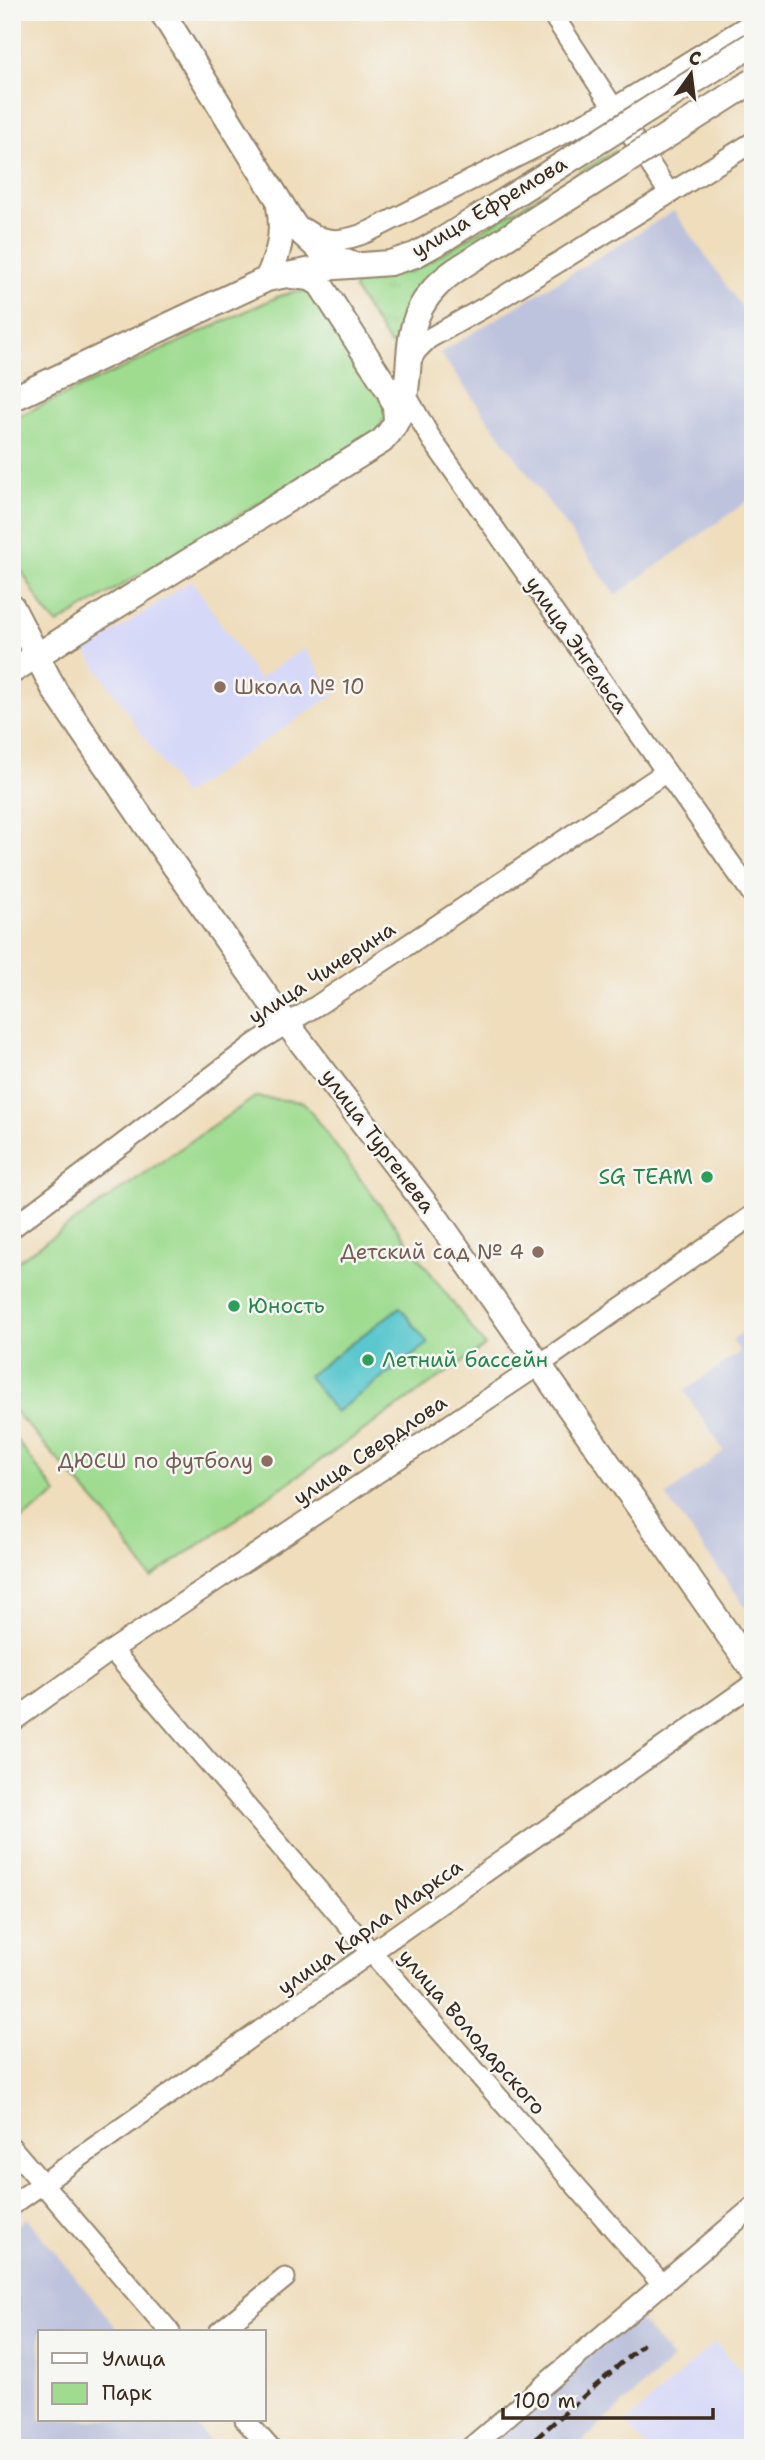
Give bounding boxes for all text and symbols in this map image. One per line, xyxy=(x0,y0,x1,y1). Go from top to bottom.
north arrow xyxy=(656,38,726,108)
text: С xyxy=(686,44,704,72)
street label: улица Ефремова xyxy=(406,150,572,264)
street label: улица Энгельса xyxy=(519,571,635,719)
place label: Школа № 10 xyxy=(234,673,365,701)
marker: Школа № 10 xyxy=(212,679,228,695)
street label: улица Чичерина xyxy=(243,915,401,1031)
street label: улица Тургенева xyxy=(315,1063,441,1219)
place label: SG TEAM xyxy=(598,1163,693,1191)
marker: SG TEAM xyxy=(699,1169,715,1185)
place label: Детский сад № 4 xyxy=(340,1238,524,1266)
marker: Детский сад № 4 xyxy=(530,1244,546,1260)
place label: Юность xyxy=(248,1292,325,1320)
marker: Юность xyxy=(226,1298,242,1314)
place label: Летний бассейн xyxy=(382,1346,548,1374)
marker: Летний бассейн xyxy=(360,1352,376,1368)
street label: улица Свердлова xyxy=(288,1388,452,1512)
place label: ДЮСШ по футболу xyxy=(58,1447,253,1475)
marker: ДЮСШ по футболу xyxy=(259,1453,275,1469)
street label: улица Карла Маркса xyxy=(272,1853,468,2001)
street label: улица Володарского xyxy=(392,1943,552,2121)
legend xyxy=(38,2330,266,2422)
text: Улица xyxy=(102,2345,165,2373)
scale bar xyxy=(503,2376,712,2420)
text: Парк xyxy=(102,2379,152,2407)
text: 100 m xyxy=(513,2387,576,2415)

